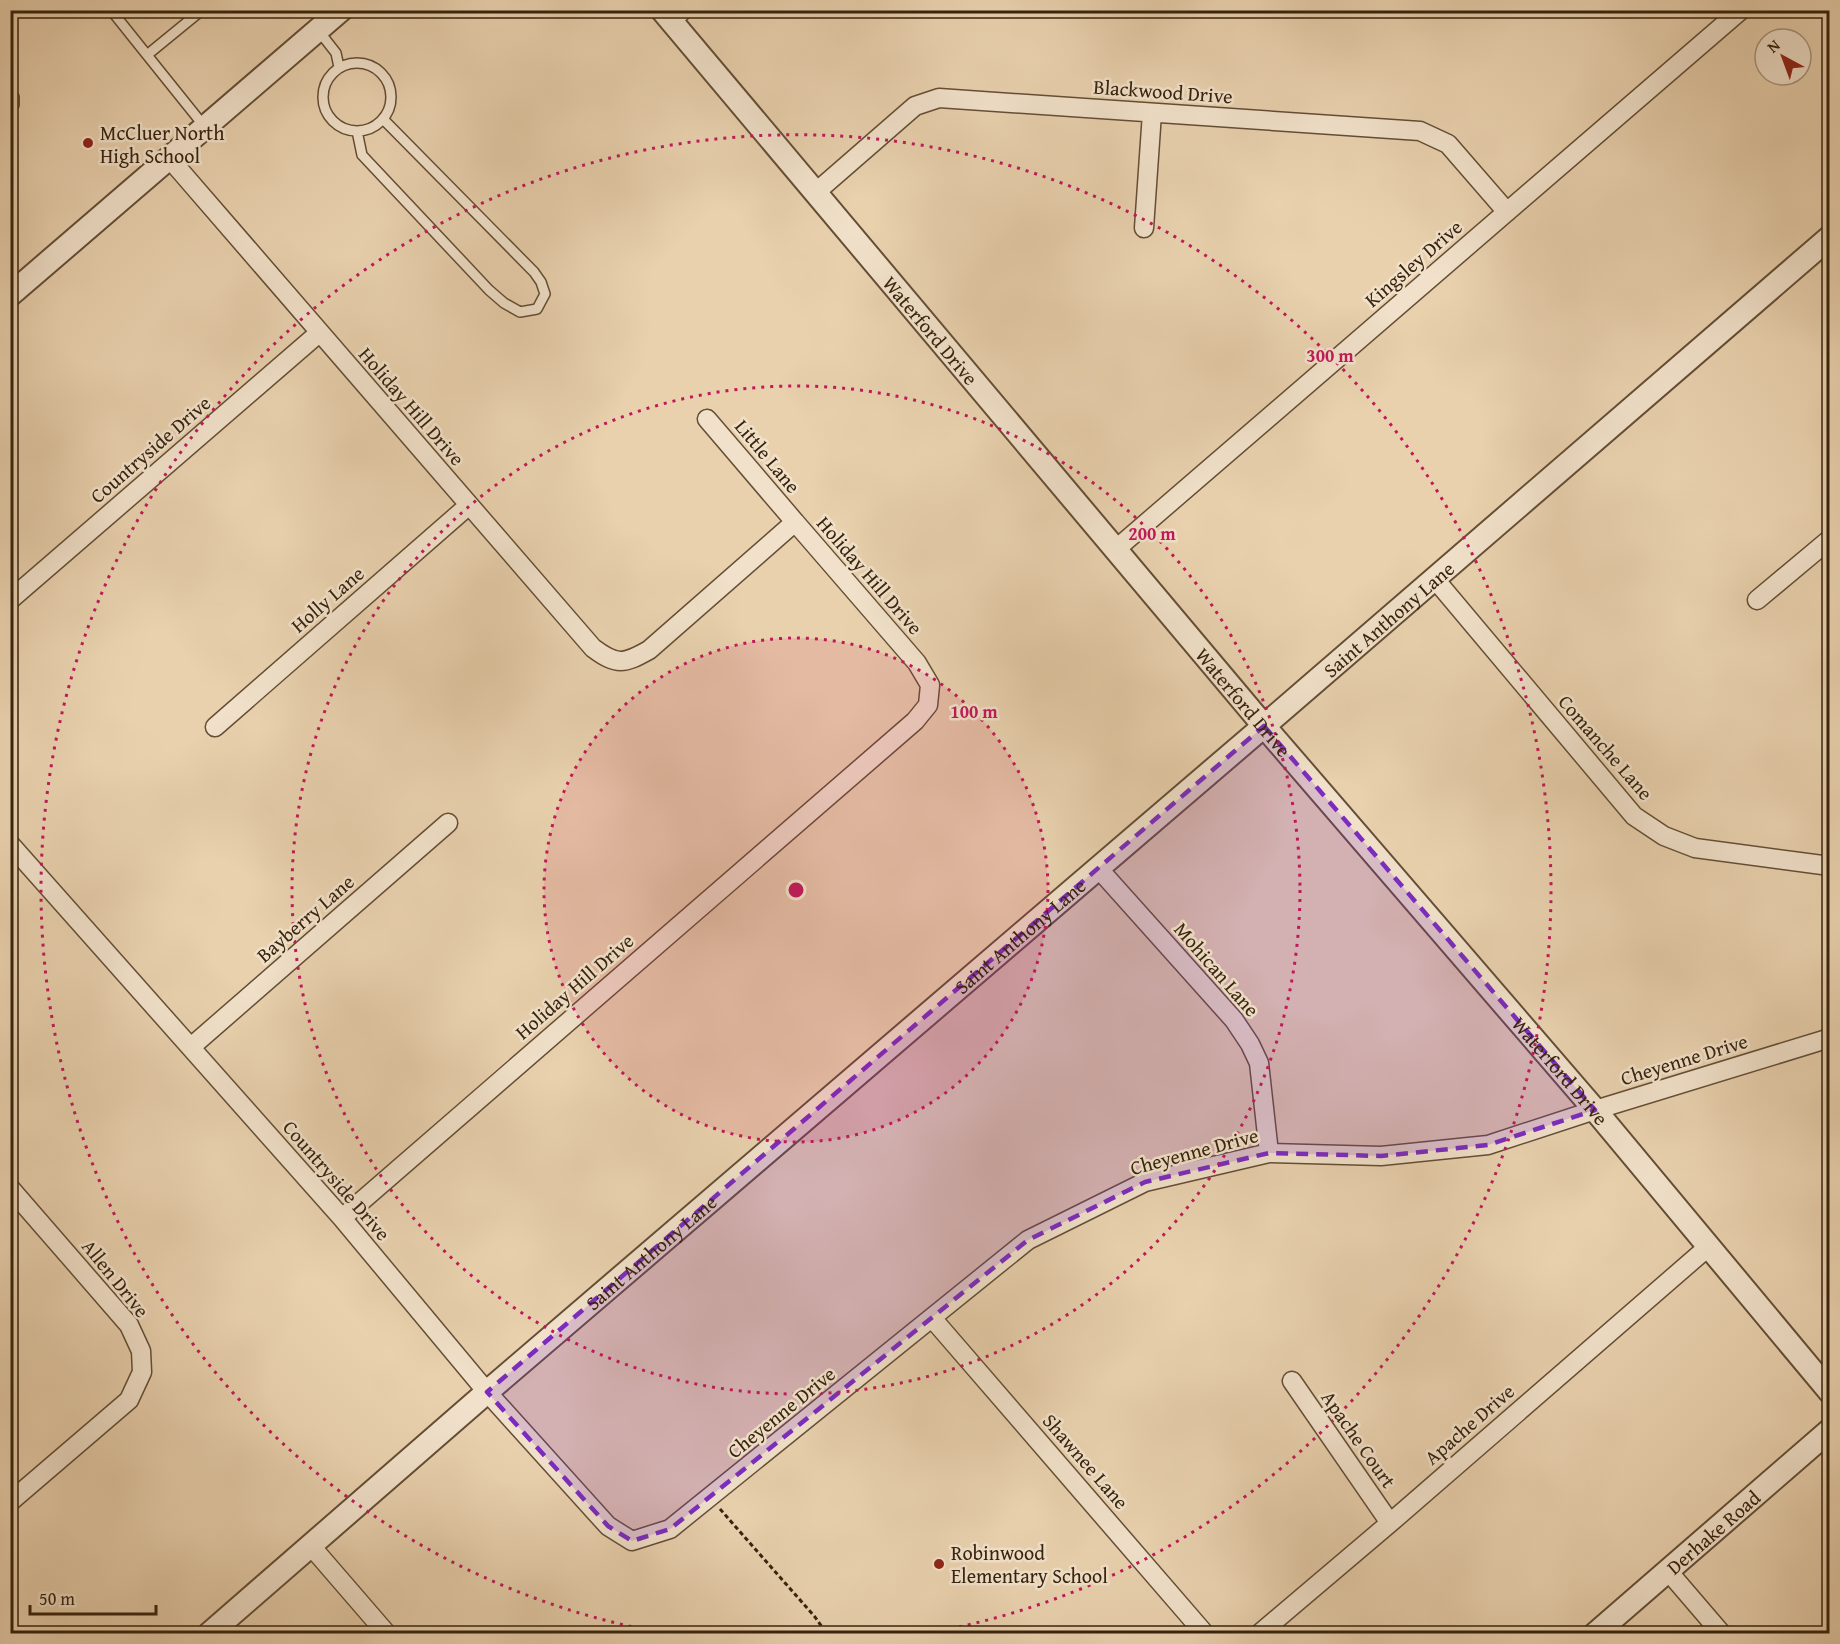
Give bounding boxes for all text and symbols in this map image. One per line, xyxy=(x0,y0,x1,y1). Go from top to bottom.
north arrow xyxy=(1753,27,1813,87)
text: N xyxy=(1761,33,1785,58)
street label: Blackwood Drive xyxy=(1092,72,1234,110)
place label: McCluer North High School xyxy=(100,118,224,170)
marker: McCluer North High School xyxy=(81,136,95,150)
street label: Kingsley Drive xyxy=(1358,212,1468,314)
street label: Waterford Drive xyxy=(876,269,986,391)
street label: Holiday Hill Drive xyxy=(352,340,472,472)
text: 300 m xyxy=(1306,342,1354,369)
street label: Countryside Drive xyxy=(83,388,217,510)
street label: Little Lane xyxy=(728,413,808,499)
street label: Holiday Hill Drive xyxy=(810,509,930,641)
text: 200 m xyxy=(1128,520,1176,547)
street label: Saint Anthony Lane xyxy=(1316,554,1460,684)
street label: Holly Lane xyxy=(284,559,370,639)
street label: Waterford Drive xyxy=(1189,641,1299,763)
street label: Comanche Lane xyxy=(1552,688,1660,806)
text: 100 m xyxy=(950,698,998,725)
street label: Bayberry Lane xyxy=(250,867,360,969)
street label: Saint Anthony Lane xyxy=(948,871,1092,1000)
centre of rings xyxy=(786,880,806,900)
street label: Mohican Lane xyxy=(1168,915,1266,1023)
street label: Holiday Hill Drive xyxy=(508,926,640,1046)
street label: Waterford Drive xyxy=(1506,1010,1616,1131)
street label: Cheyenne Drive xyxy=(1617,1026,1751,1092)
street label: Countryside Drive xyxy=(276,1113,398,1247)
street label: Cheyenne Drive xyxy=(1127,1120,1261,1182)
street label: Saint Anthony Lane xyxy=(579,1187,723,1316)
street label: Allen Drive xyxy=(75,1233,157,1323)
street label: Cheyenne Drive xyxy=(721,1359,841,1465)
street label: Apache Drive xyxy=(1418,1377,1520,1471)
street label: Apache Court xyxy=(1315,1384,1403,1494)
street label: Shawnee Lane xyxy=(1036,1407,1136,1515)
street label: Derhake Road xyxy=(1660,1483,1766,1581)
place label: Robinwood Elementary School xyxy=(951,1538,1108,1590)
marker: Robinwood Elementary School xyxy=(932,1557,946,1571)
scale bar xyxy=(30,1578,156,1616)
text: 50 m xyxy=(39,1585,75,1612)

